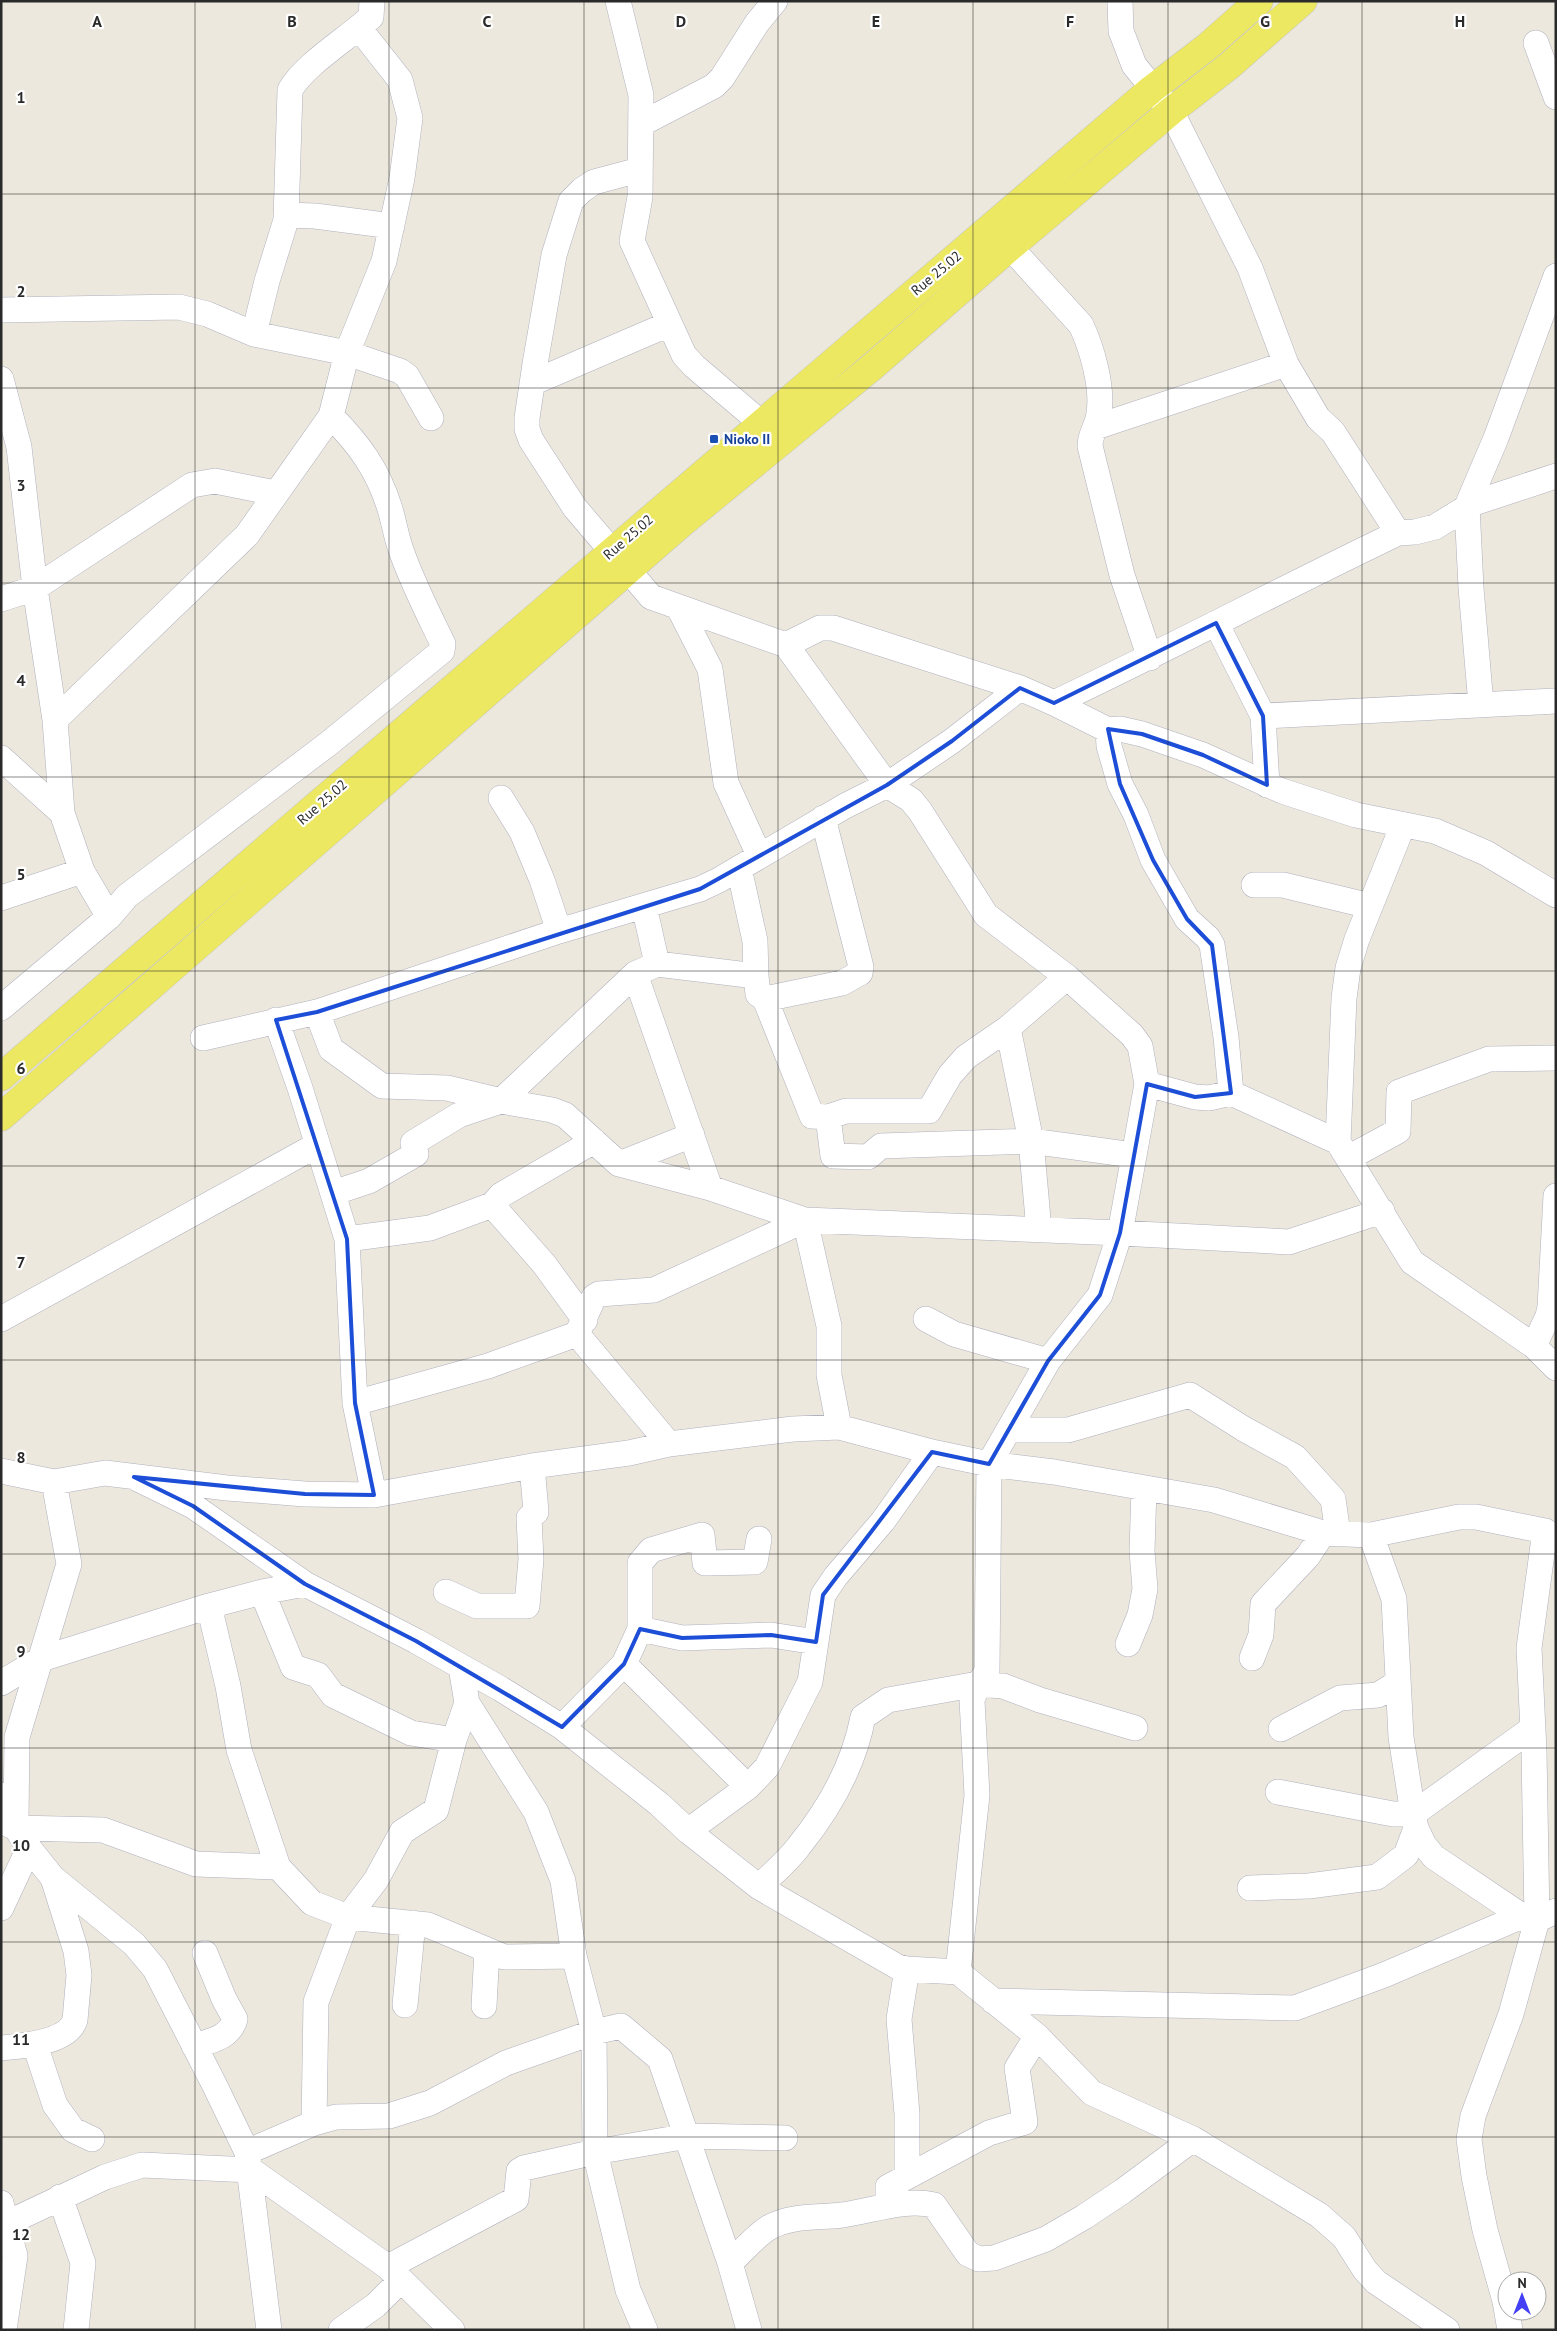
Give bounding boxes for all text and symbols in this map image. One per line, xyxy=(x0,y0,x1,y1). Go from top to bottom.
text: A xyxy=(92,11,102,31)
text: B xyxy=(287,11,297,31)
text: C xyxy=(483,11,492,31)
text: D xyxy=(676,11,686,31)
text: E xyxy=(872,11,880,31)
text: F xyxy=(1066,11,1074,31)
text: G xyxy=(1260,11,1270,31)
text: H xyxy=(1455,11,1465,31)
text: 1 xyxy=(16,87,26,107)
street label: Rue 25.02 xyxy=(907,247,965,299)
text: 2 xyxy=(16,281,26,301)
place label: Nioko II xyxy=(724,430,770,448)
marker: Nioko II xyxy=(708,433,720,445)
text: 3 xyxy=(16,475,26,495)
street label: Rue 25.02 xyxy=(599,510,657,564)
text: 4 xyxy=(16,670,26,690)
street label: Rue 25.02 xyxy=(293,775,351,829)
text: 5 xyxy=(16,864,26,884)
text: 6 xyxy=(16,1058,26,1078)
text: 7 xyxy=(16,1252,26,1272)
text: 8 xyxy=(16,1447,26,1467)
text: 9 xyxy=(16,1641,26,1661)
text: 10 xyxy=(12,1835,30,1855)
text: 11 xyxy=(12,2029,30,2049)
text: 12 xyxy=(12,2224,30,2244)
north arrow xyxy=(1497,2271,1547,2321)
text: N xyxy=(1517,2274,1527,2292)

